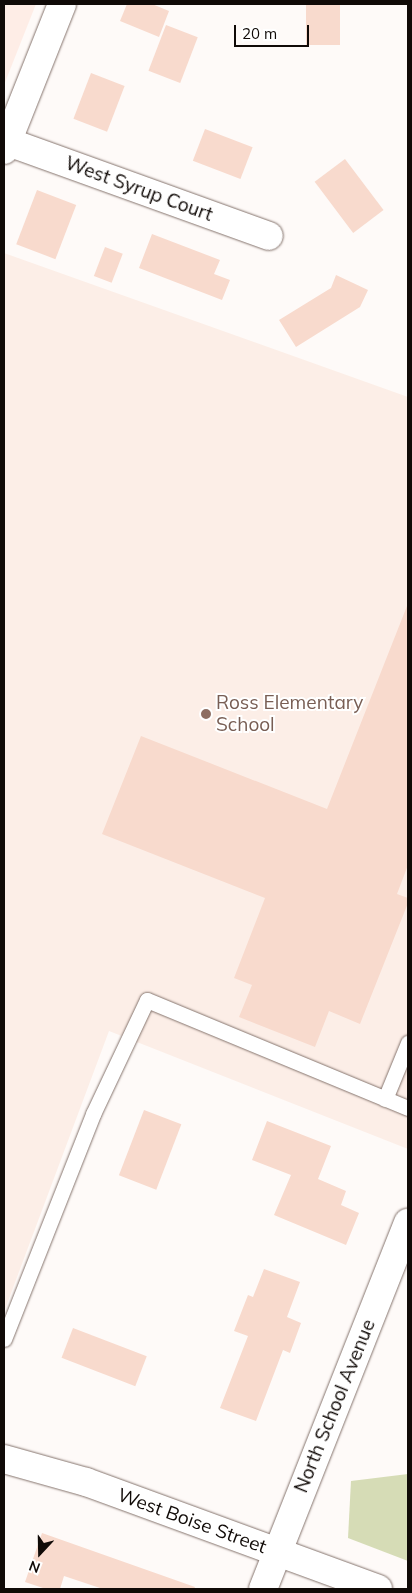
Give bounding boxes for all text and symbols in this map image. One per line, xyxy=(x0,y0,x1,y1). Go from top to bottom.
scale bar xyxy=(237,15,312,47)
text: 20 m xyxy=(242,24,277,43)
street label: West Syrup Court xyxy=(62,152,216,226)
place label: Ross Elementary School xyxy=(216,692,363,736)
marker: Ross Elementary School xyxy=(200,708,212,720)
street label: North School Avenue xyxy=(290,1316,380,1496)
street label: West Boise Street xyxy=(114,1483,270,1559)
north arrow xyxy=(15,1528,65,1578)
text: N xyxy=(26,1557,43,1577)

